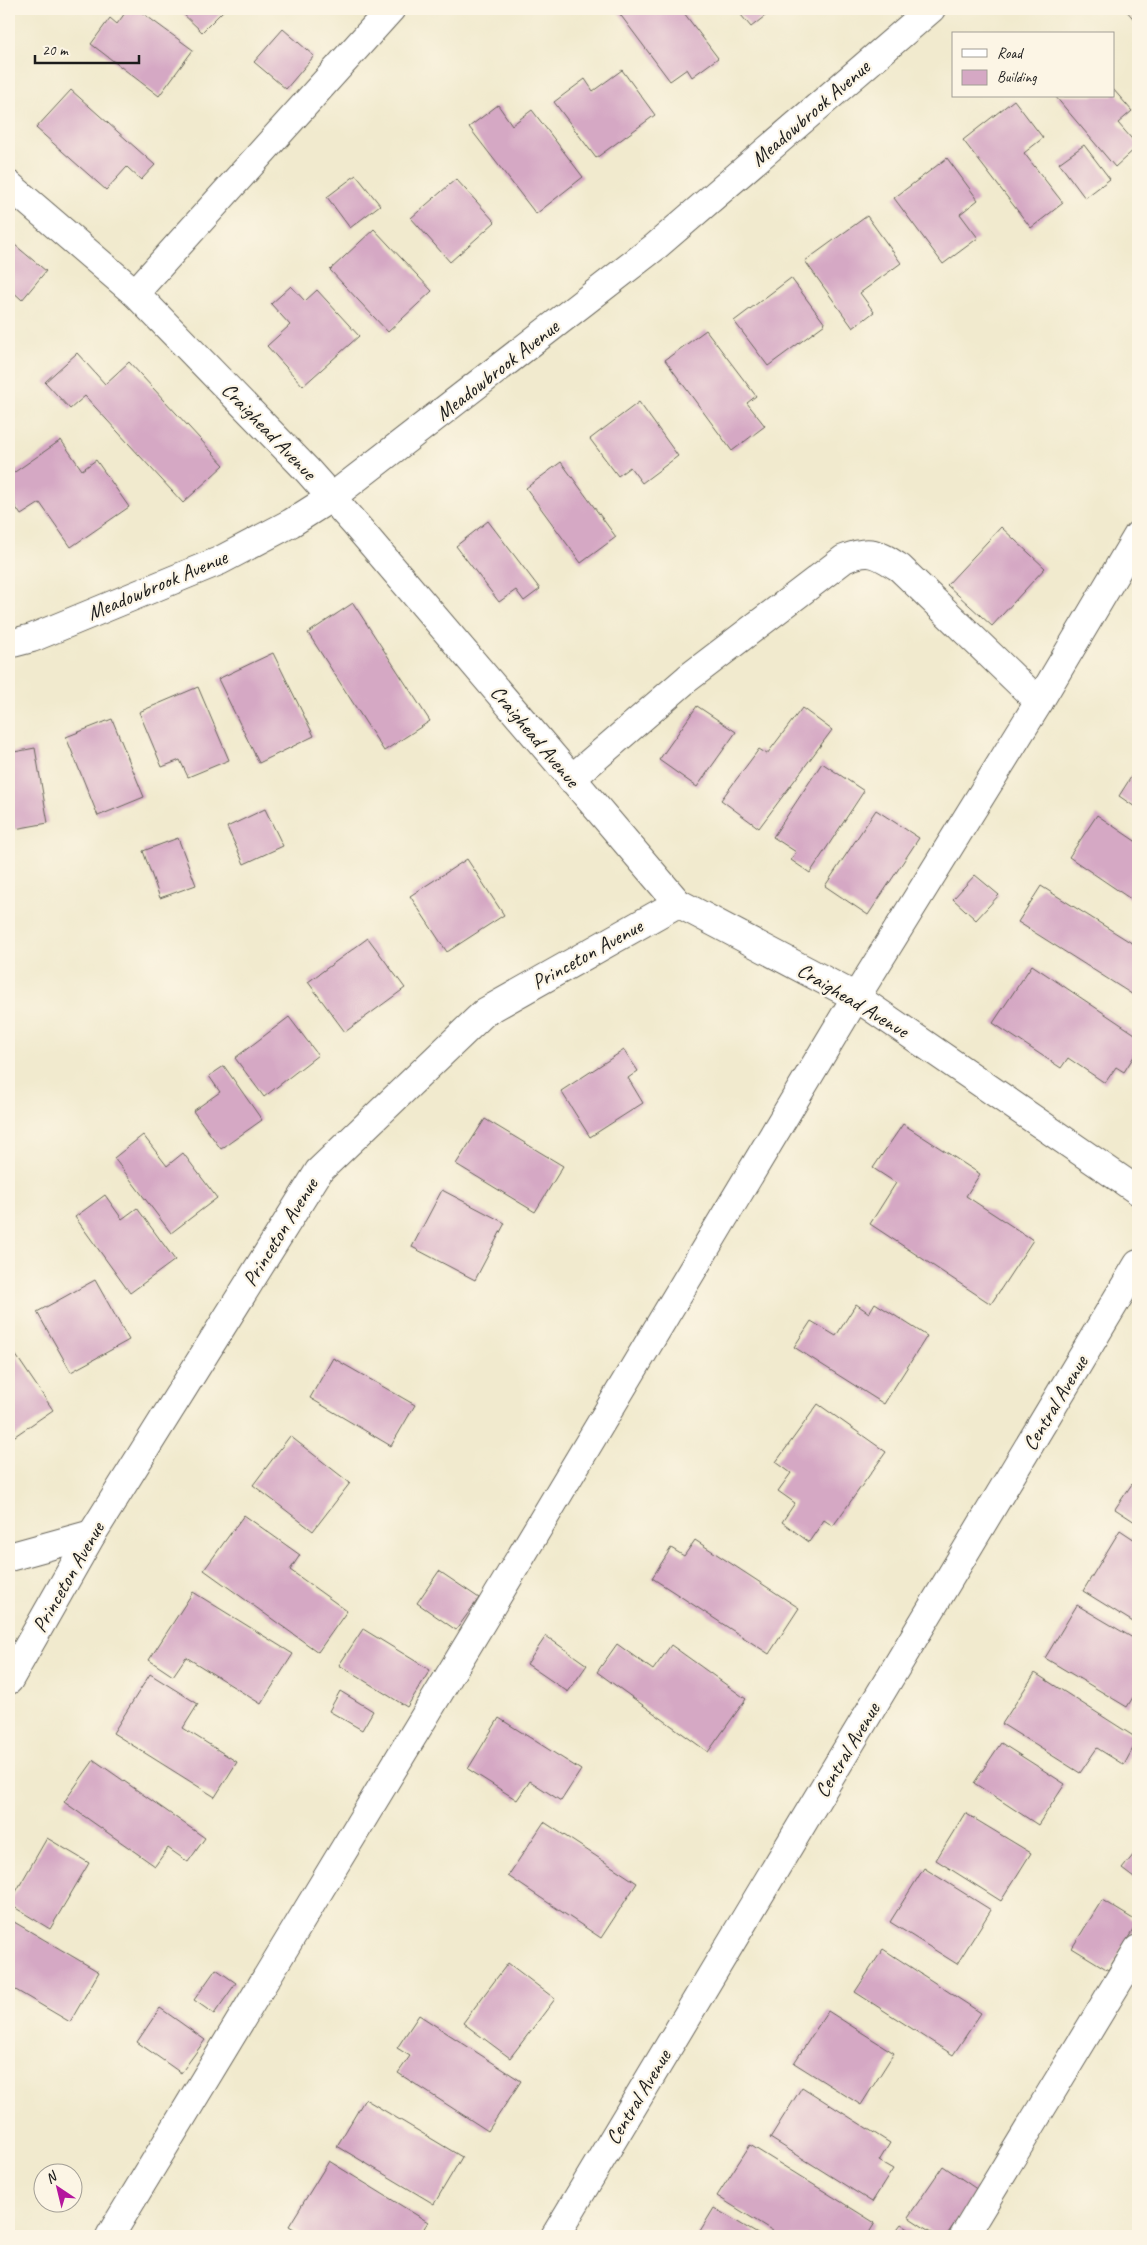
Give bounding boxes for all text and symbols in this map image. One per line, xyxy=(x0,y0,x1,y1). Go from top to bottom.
scale bar xyxy=(35,32,139,64)
legend xyxy=(952,32,1114,98)
text: 20 m xyxy=(42,41,69,60)
text: Road xyxy=(997,44,1024,63)
street label: Meadowbrook Avenue xyxy=(745,53,876,172)
text: Building xyxy=(997,68,1037,87)
street label: Meadowbrook Avenue xyxy=(430,313,565,426)
street label: Craighead Avenue xyxy=(216,377,323,487)
street label: Meadowbrook Avenue xyxy=(83,543,232,626)
street label: Craighead Avenue xyxy=(485,680,587,794)
street label: Princeton Avenue xyxy=(527,912,648,995)
street label: Craighead Avenue xyxy=(793,957,915,1044)
street label: Princeton Avenue xyxy=(236,1172,324,1291)
street label: Central Avenue xyxy=(1017,1350,1094,1455)
street label: Princeton Avenue xyxy=(26,1516,111,1637)
street label: Central Avenue xyxy=(809,1697,886,1802)
street label: Central Avenue xyxy=(600,2044,677,2149)
north arrow xyxy=(32,2162,82,2212)
text: N xyxy=(42,2167,61,2187)

